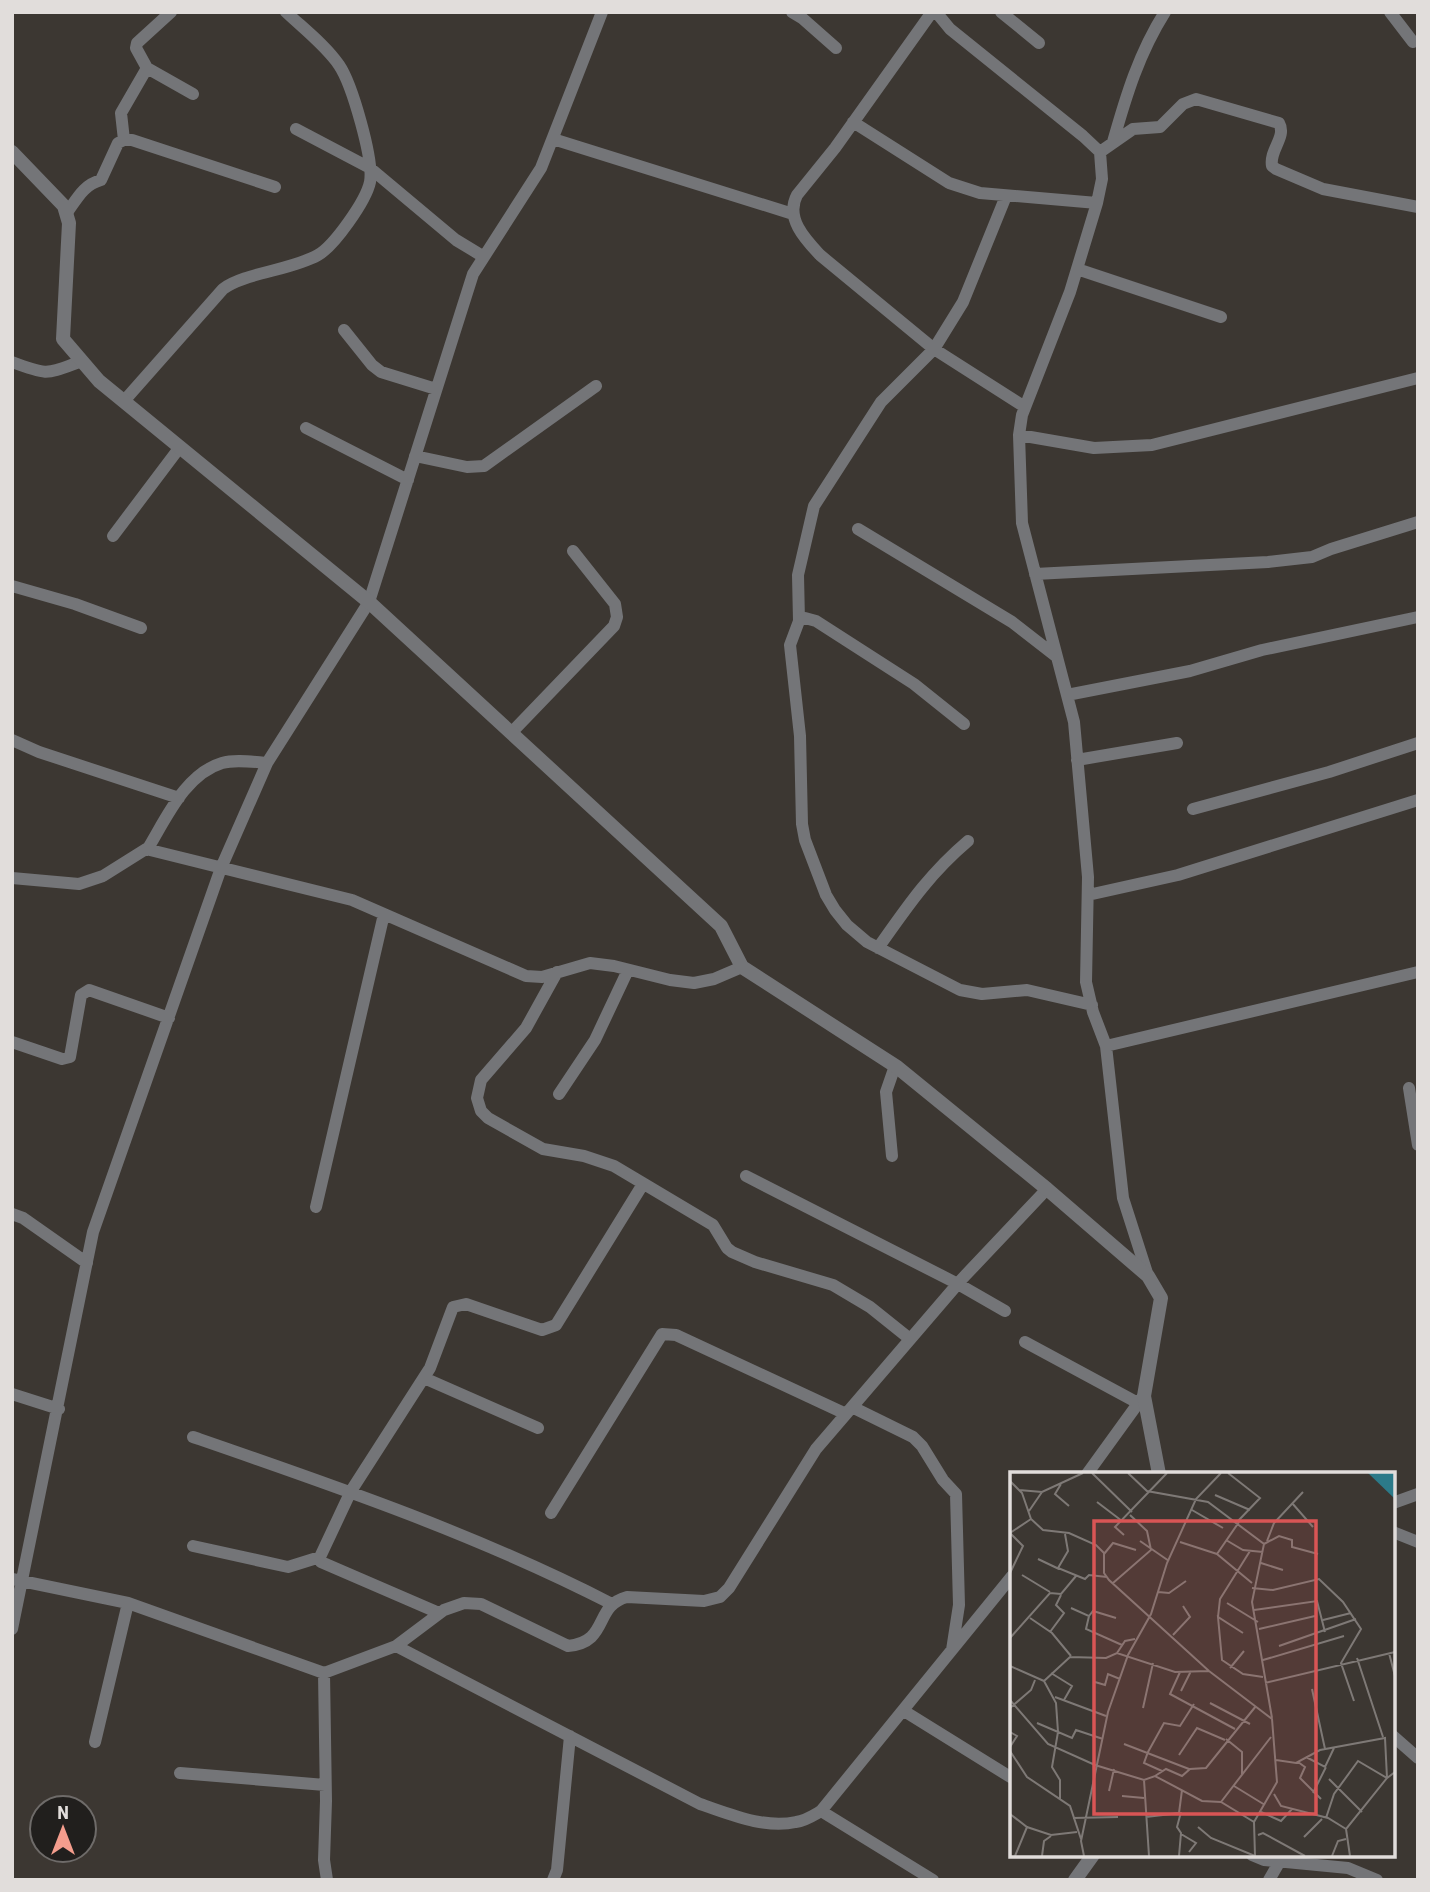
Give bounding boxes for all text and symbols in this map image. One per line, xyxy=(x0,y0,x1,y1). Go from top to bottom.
inset map xyxy=(1010,1472,1395,1857)
north arrow xyxy=(28,1794,98,1864)
text: N xyxy=(57,1801,69,1824)

